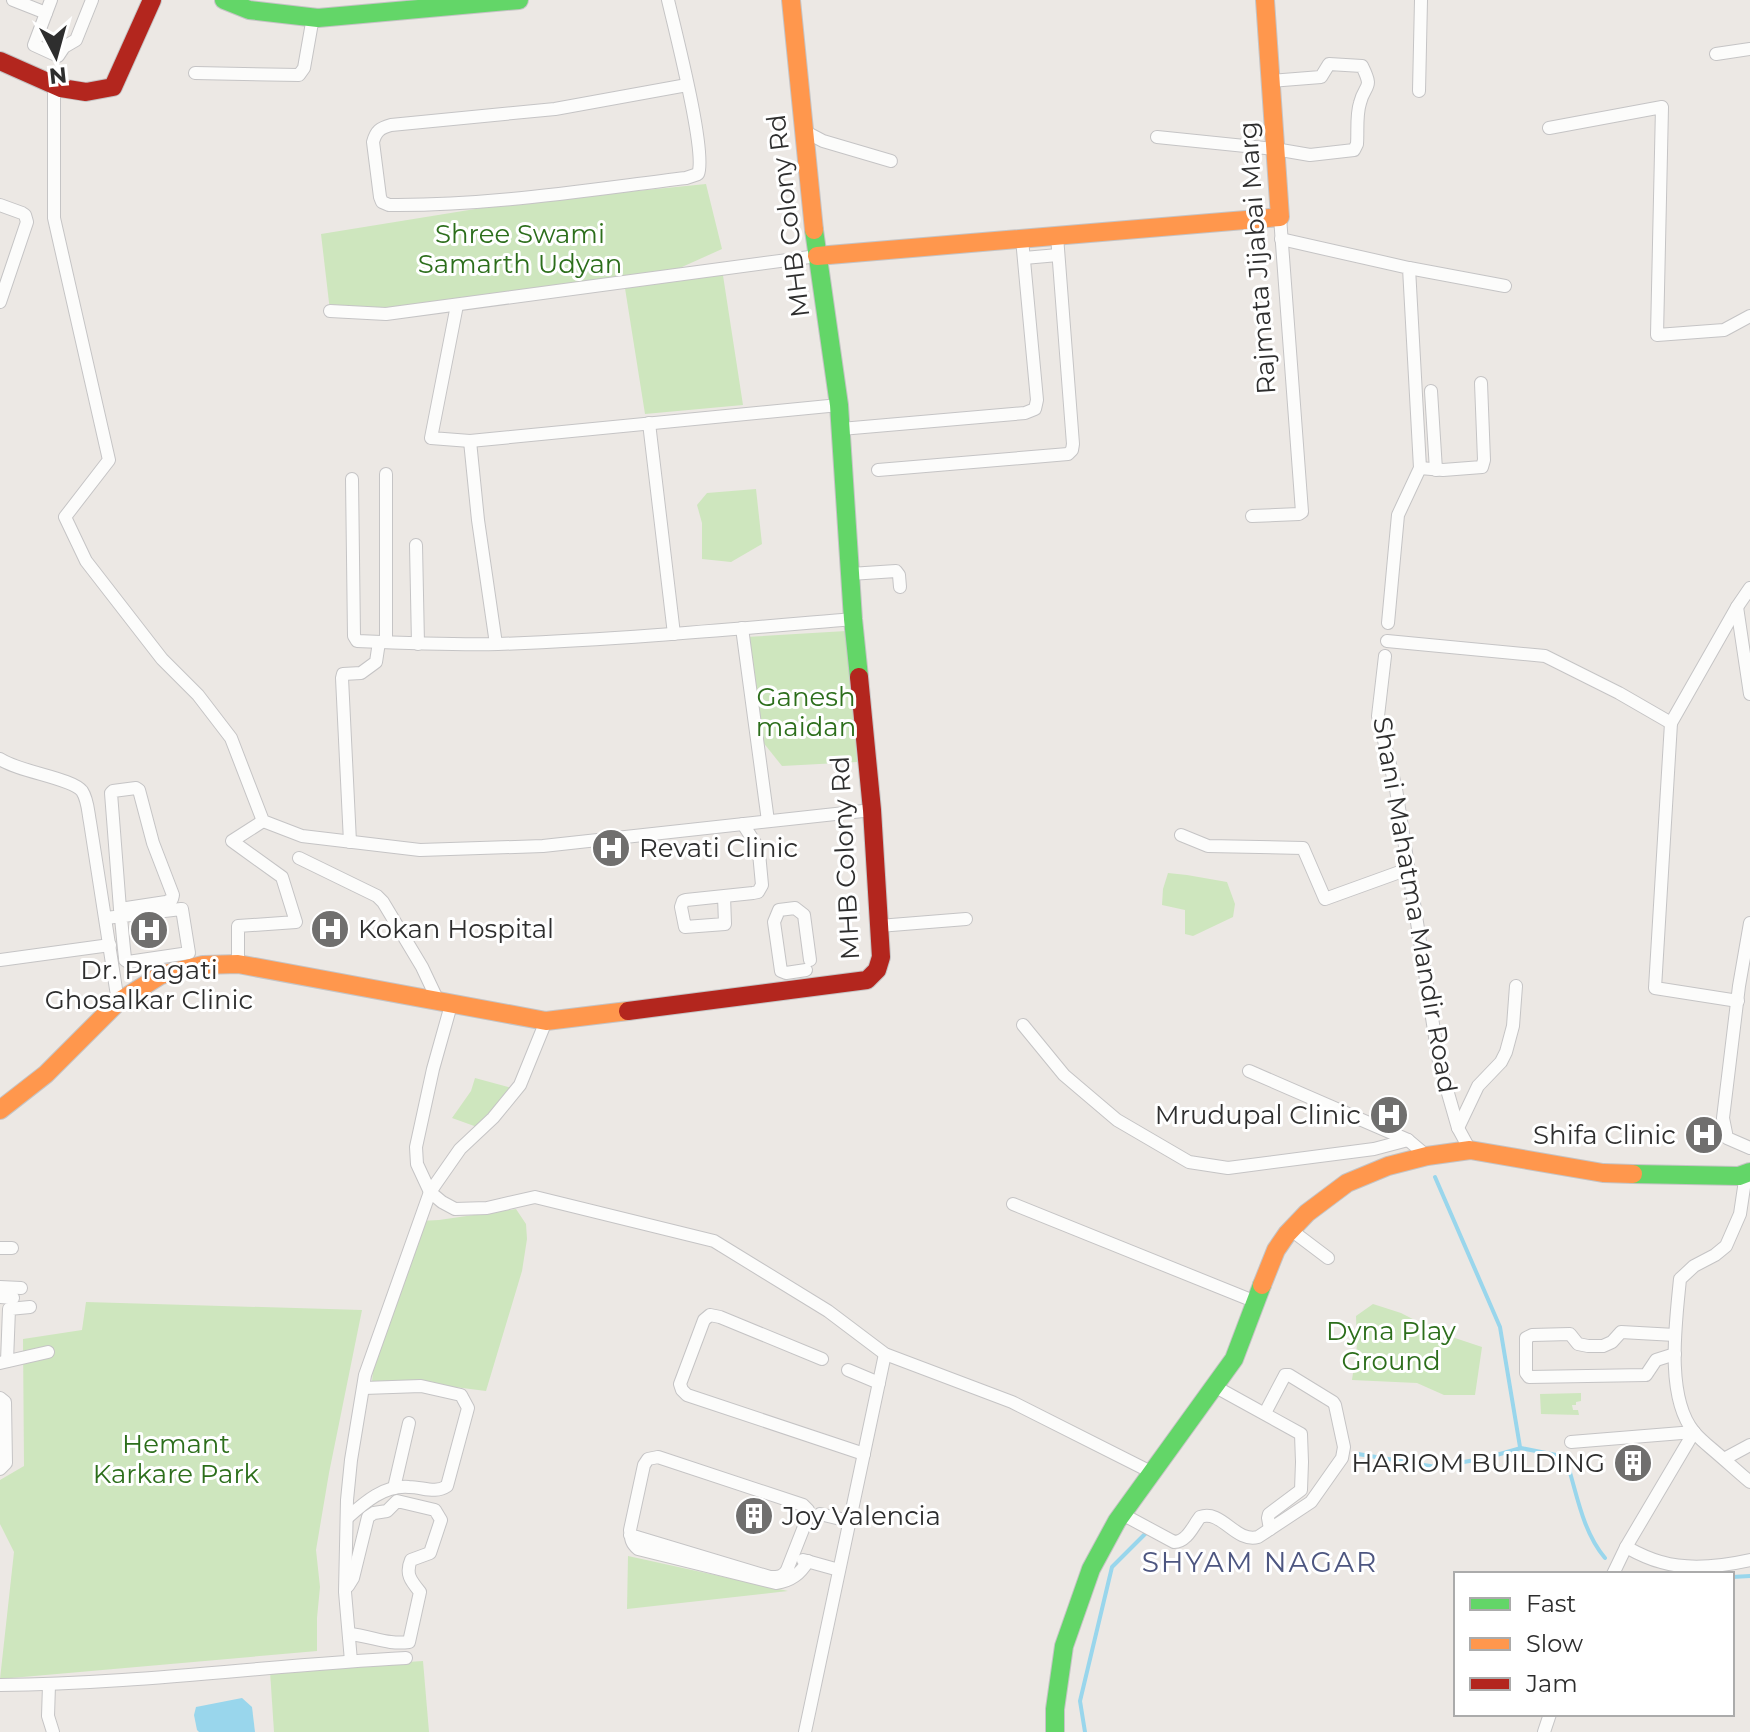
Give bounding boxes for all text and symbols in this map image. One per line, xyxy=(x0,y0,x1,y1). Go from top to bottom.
north arrow xyxy=(16,16,96,96)
text: N xyxy=(48,61,68,90)
street label: MHB Colony Rd xyxy=(760,113,816,319)
street label: Rajmata Jijabai Marg xyxy=(1231,120,1283,396)
park label: Shree Swami Samarth Udyan xyxy=(418,218,622,280)
park label: Ganesh maidan xyxy=(756,681,856,743)
street label: Shani Mahatma Mandir Road xyxy=(1366,714,1464,1096)
street label: MHB Colony Rd xyxy=(824,755,866,961)
hospital icon: Revati Clinic xyxy=(590,827,632,869)
place label: Revati Clinic xyxy=(639,832,798,864)
hospital icon: Kokan Hospital xyxy=(309,908,351,950)
hospital icon: Dr. Pragati Ghosalkar Clinic xyxy=(128,909,170,951)
place label: Kokan Hospital xyxy=(358,913,554,945)
place label: Dr. Pragati Ghosalkar Clinic xyxy=(45,954,253,1016)
hospital icon: Mrudupal Clinic xyxy=(1368,1094,1410,1136)
place label: Mrudupal Clinic xyxy=(1155,1099,1361,1131)
hospital icon: Shifa Clinic xyxy=(1683,1114,1725,1156)
place label: Shifa Clinic xyxy=(1533,1119,1676,1151)
park label: Dyna Play Ground xyxy=(1326,1315,1457,1377)
park label: Hemant Karkare Park xyxy=(93,1428,260,1490)
building icon: HARIOM BUILDING xyxy=(1612,1442,1654,1484)
place label: HARIOM BUILDING xyxy=(1351,1447,1605,1479)
building icon: Joy Valencia xyxy=(733,1495,775,1537)
place label: Joy Valencia xyxy=(781,1500,941,1532)
district label: SHYAM NAGAR xyxy=(1142,1545,1378,1579)
legend xyxy=(1454,1572,1734,1716)
text: Fast xyxy=(1526,1589,1577,1618)
text: Slow xyxy=(1526,1629,1583,1658)
text: Jam xyxy=(1525,1669,1578,1698)

